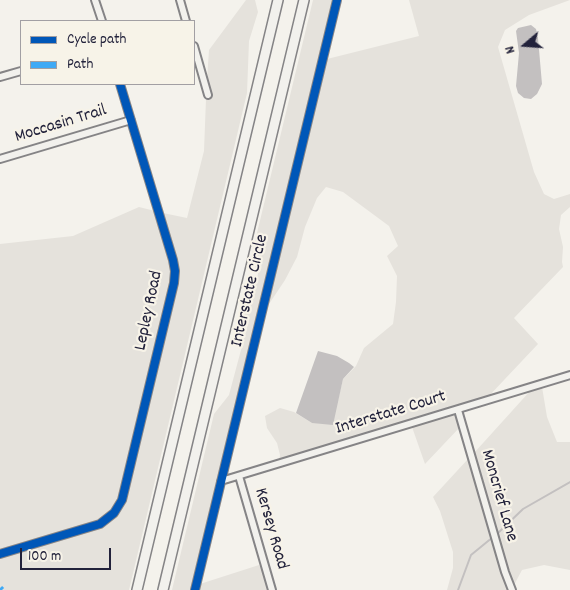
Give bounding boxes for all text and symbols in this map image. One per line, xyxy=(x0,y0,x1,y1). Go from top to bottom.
legend xyxy=(20,20,195,85)
north arrow xyxy=(500,20,550,70)
text: Cycle path xyxy=(67,29,126,51)
text: N xyxy=(500,43,521,56)
text: Path xyxy=(67,54,93,76)
street label: Moccasin Trail xyxy=(13,101,109,149)
street label: Interstate Circle xyxy=(228,233,274,349)
street label: Lepley Road xyxy=(131,269,169,353)
street label: Interstate Court xyxy=(333,387,449,441)
street label: Moncrief Lane xyxy=(475,448,521,544)
street label: Kersey Road xyxy=(248,486,292,572)
scale bar xyxy=(22,538,114,570)
text: 100 m xyxy=(28,546,61,568)

